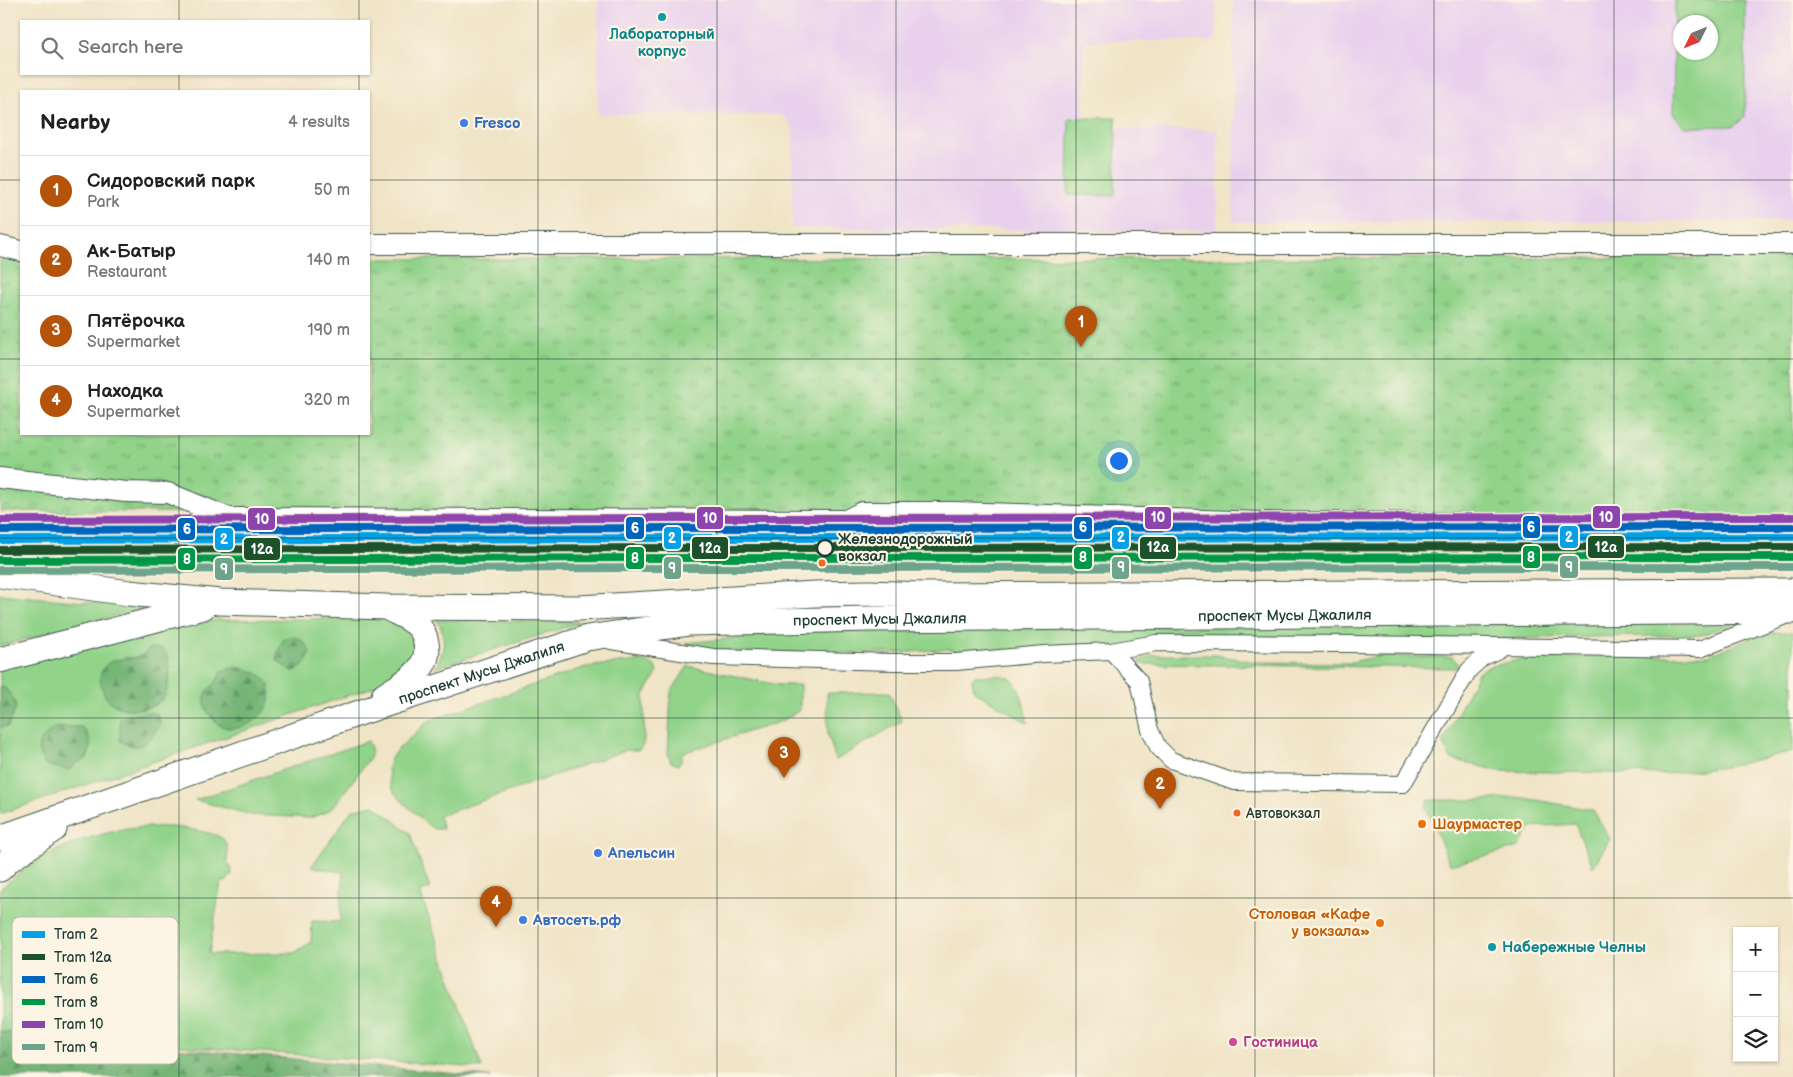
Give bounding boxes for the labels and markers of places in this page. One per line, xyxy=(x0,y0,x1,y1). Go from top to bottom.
marker: Лабораторный корпус xyxy=(656,11,668,23)
place label: Лабораторный корпус xyxy=(608,25,715,61)
place label: Fresco xyxy=(474,114,521,133)
marker: Fresco xyxy=(458,117,470,129)
pin: 1 xyxy=(1065,306,1097,347)
place label: Железнодорожный вокзал xyxy=(838,530,973,566)
marker: Железнодорожный вокзал xyxy=(816,539,834,557)
unlabelled marker xyxy=(817,558,827,568)
pin: 3 xyxy=(768,737,800,778)
pin: 2 xyxy=(1144,768,1176,809)
place label: Автовокзал xyxy=(1245,805,1320,822)
marker: Автовокзал xyxy=(1232,808,1242,818)
place label: Шаурмастер xyxy=(1432,815,1522,834)
marker: Шаурмастер xyxy=(1416,818,1428,830)
place label: Апельсин xyxy=(607,844,675,863)
marker: Апельсин xyxy=(592,847,604,859)
pin: 4 xyxy=(480,886,512,927)
place label: Столовая «Кафе у вокзала» xyxy=(1249,905,1370,941)
place label: Автосеть.рф xyxy=(532,911,622,930)
marker: Автосеть.рф xyxy=(517,914,529,926)
marker: Столовая «Кафе у вокзала» xyxy=(1374,917,1386,929)
place label: Набережные Челны xyxy=(1502,938,1646,957)
marker: Набережные Челны xyxy=(1486,941,1498,953)
place label: Гостиница xyxy=(1243,1033,1318,1052)
marker: Гостиница xyxy=(1227,1036,1239,1048)

